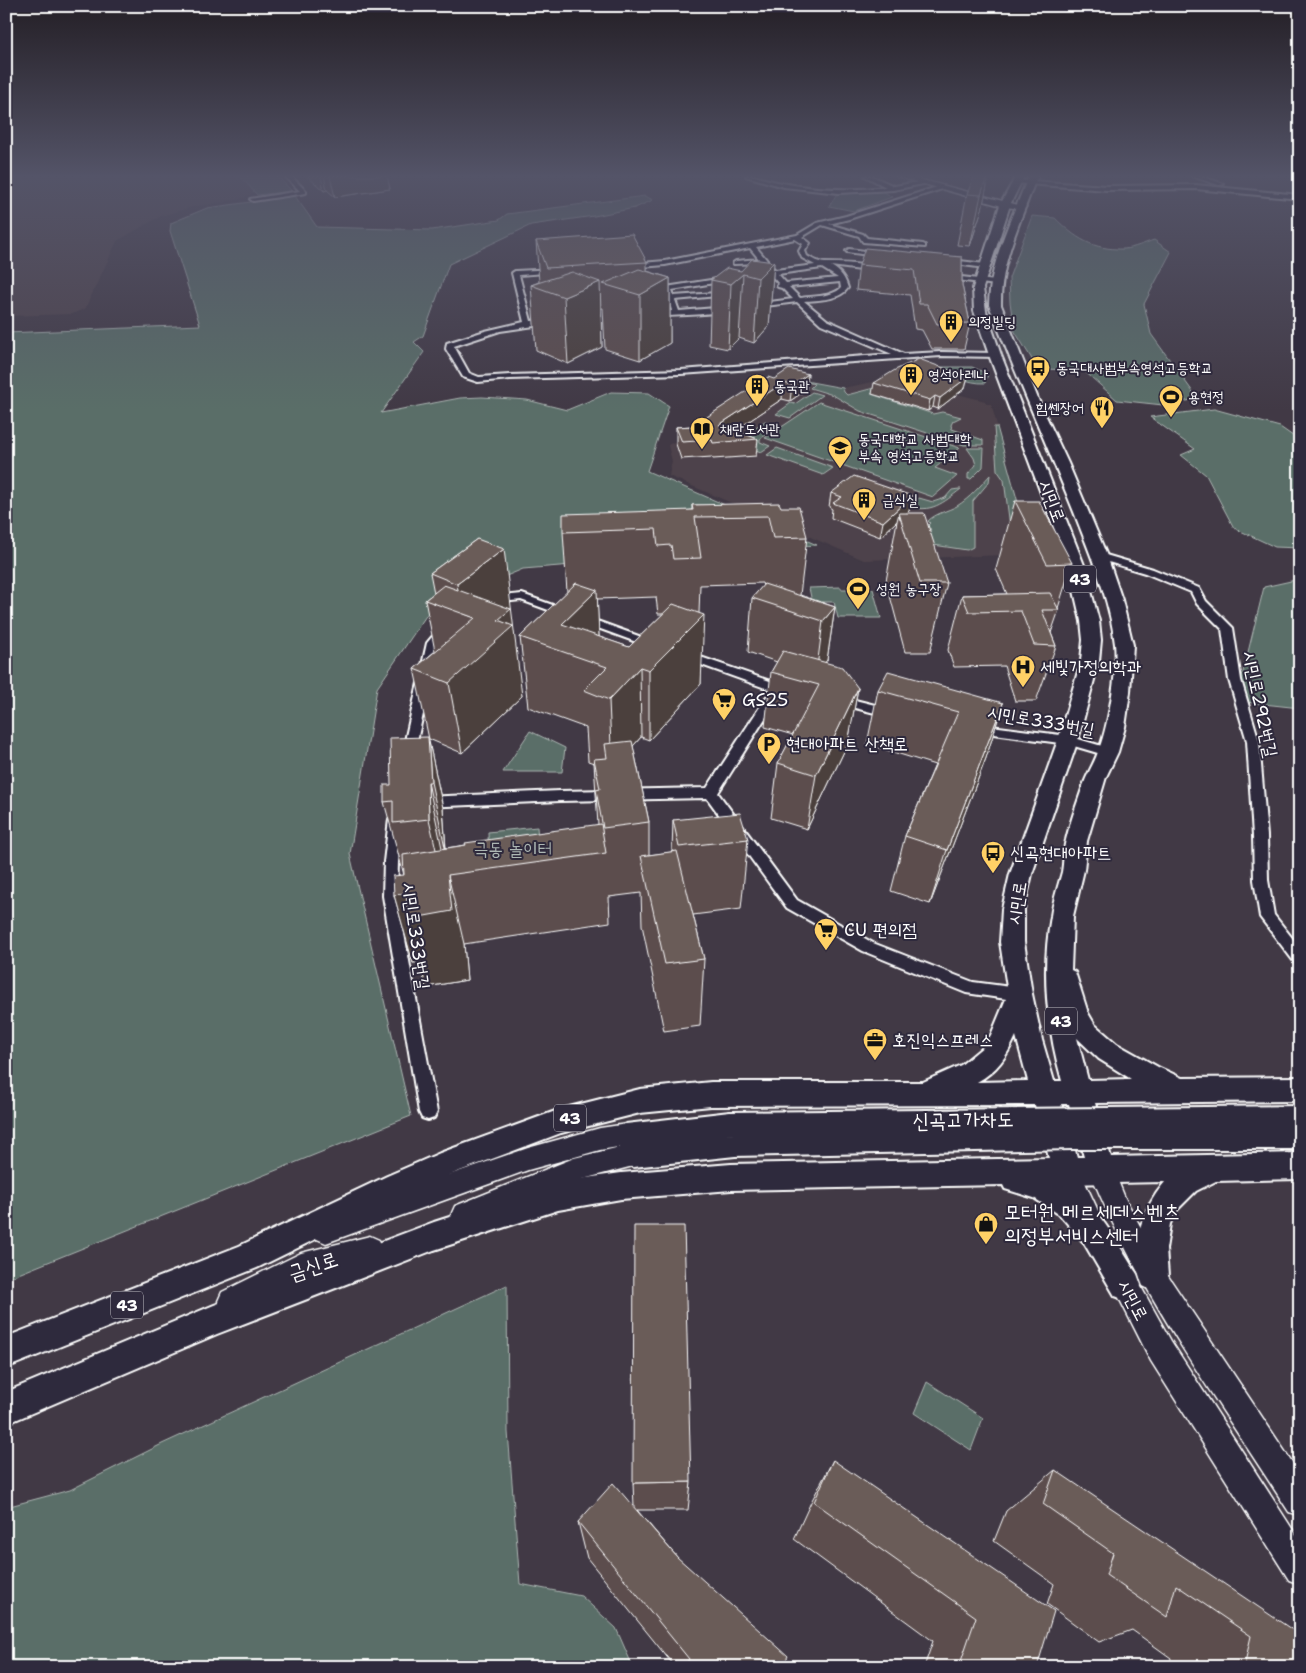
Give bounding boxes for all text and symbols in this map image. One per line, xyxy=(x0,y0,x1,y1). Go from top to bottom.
building icon: 의정빌딩 xyxy=(938,309,964,343)
place label: 의정빌딩 xyxy=(968,312,1016,332)
bus stop icon: 동국대사범부속영석고등학교 xyxy=(1025,355,1051,389)
place label: 동국대사범부속영석고등학교 xyxy=(1056,358,1213,378)
building icon: 영석아레나 xyxy=(898,362,924,396)
place label: 영석아레나 xyxy=(928,365,988,385)
building icon: 동국관 xyxy=(744,373,770,407)
place label: 동국관 xyxy=(774,376,810,396)
sports icon: 용현정 xyxy=(1158,384,1184,418)
place label: 용현정 xyxy=(1188,387,1224,407)
restaurant icon: 힘쎈장어 xyxy=(1089,395,1115,429)
place label: 힘쎈장어 xyxy=(1036,398,1084,418)
library icon: 채란도서관 xyxy=(689,416,715,450)
place label: 채란도서관 xyxy=(720,419,780,439)
place label: 동국대학교 사범대학 부속 영석고등학교 xyxy=(858,429,972,466)
school or university icon: 동국대학교 사범대학 부속 영석고등학교 xyxy=(827,435,853,469)
street label: 시민로 xyxy=(1033,476,1071,526)
building icon: 급식실 xyxy=(851,487,877,521)
place label: 급식실 xyxy=(882,490,918,510)
road number: 43 xyxy=(1064,566,1096,592)
sports icon: 성원 농구장 xyxy=(845,576,871,610)
place label: 성원 농구장 xyxy=(876,579,941,599)
street label: 시민로292번길 xyxy=(1237,649,1283,760)
hospital icon: 세빛가정의학과 xyxy=(1010,654,1036,688)
place label: 세빛가정의학과 xyxy=(1040,655,1141,679)
supermarket icon: GS25 xyxy=(711,687,737,721)
place label: GS25 xyxy=(742,688,788,712)
street label: 시민로333번길 xyxy=(986,700,1097,742)
parking icon: 현대아파트 산책로 xyxy=(756,731,782,765)
place label: 현대아파트 산책로 xyxy=(786,732,908,756)
park label: 극동 놀이터 xyxy=(474,837,552,861)
bus stop icon: 신곡현대아파트 xyxy=(980,840,1006,874)
place label: 신곡현대아파트 xyxy=(1010,841,1111,865)
street label: 시민로 xyxy=(1002,880,1032,926)
street label: 시민로333번길 xyxy=(397,881,435,992)
supermarket icon: CU 편의점 xyxy=(813,917,839,951)
place label: CU 편의점 xyxy=(844,918,917,942)
road number: 43 xyxy=(1045,1008,1077,1034)
office icon: 호진익스프레스 xyxy=(862,1027,888,1061)
place label: 호진익스프레스 xyxy=(892,1028,993,1052)
road number: 43 xyxy=(554,1104,586,1132)
street label: 신곡고가차도 xyxy=(912,1105,1014,1135)
place label: 모터원 메르세데스벤츠 의정부서비스센터 xyxy=(1004,1198,1180,1250)
shop icon: 모터원 메르세데스벤츠 의정부서비스센터 xyxy=(973,1211,999,1245)
street label: 금신로 xyxy=(285,1245,341,1287)
street label: 시민로 xyxy=(1112,1275,1154,1325)
road number: 43 xyxy=(111,1292,143,1318)

